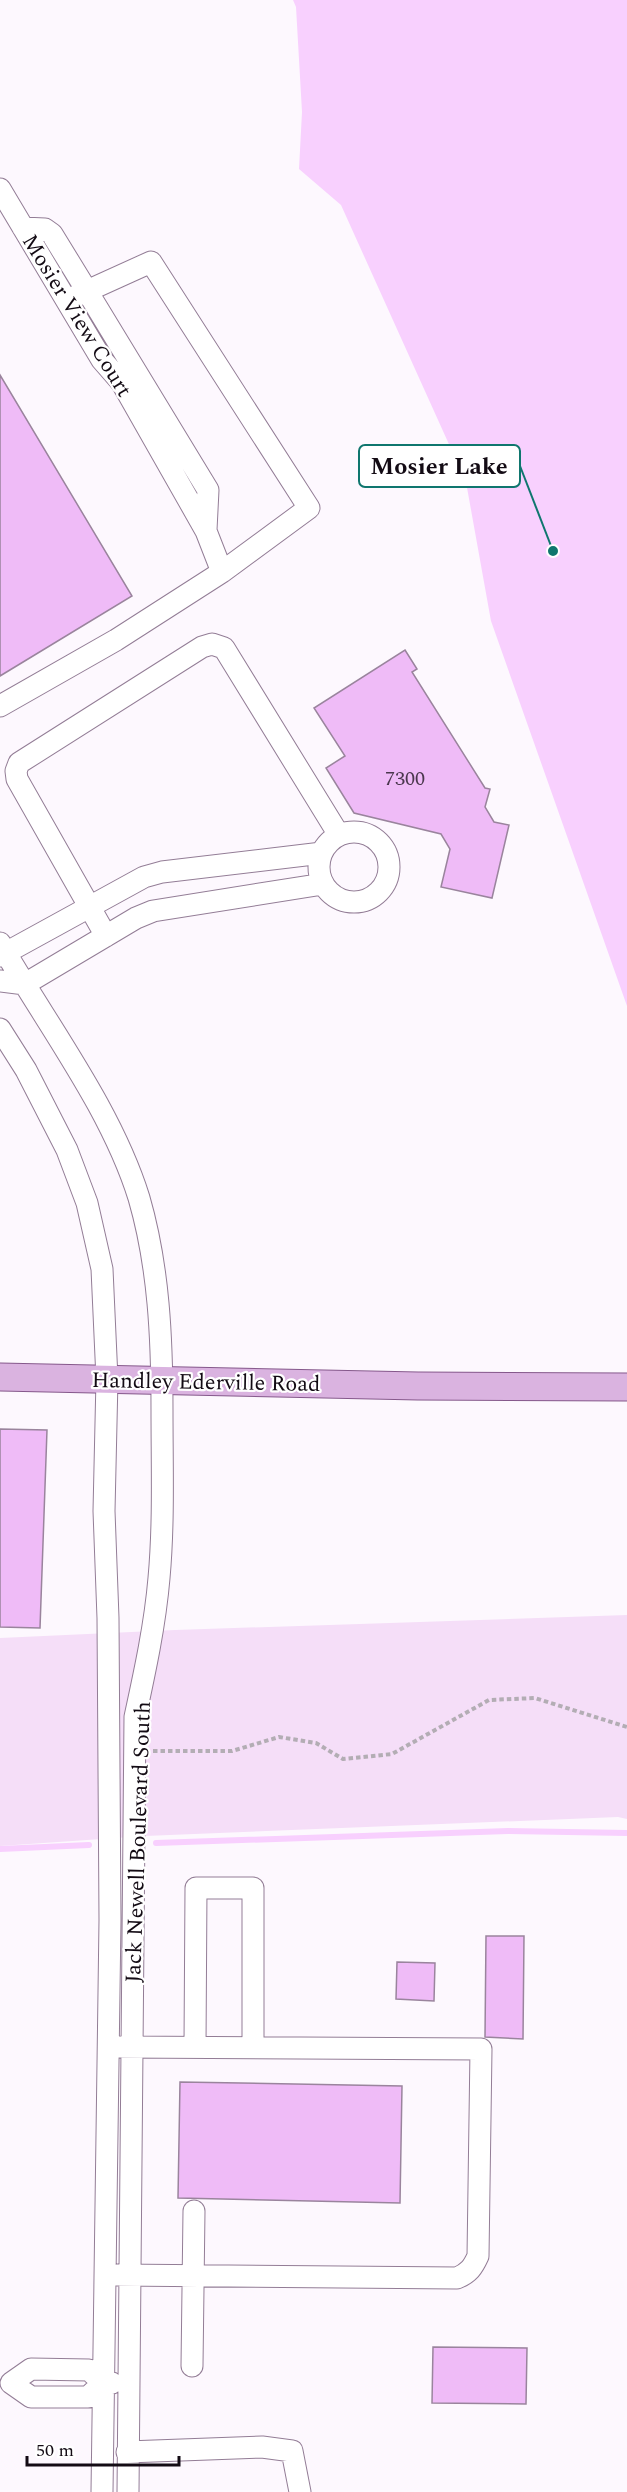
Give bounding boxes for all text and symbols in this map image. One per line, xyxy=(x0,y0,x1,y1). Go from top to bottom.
street label: Mosier View Court xyxy=(13,228,140,404)
callout: Mosier Lake xyxy=(359,445,520,487)
text: Mosier Lake xyxy=(370,449,508,485)
house number: 7300 xyxy=(385,764,425,794)
street label: Handley Ederville Road xyxy=(91,1364,321,1401)
street label: Jack Newell Boulevard South xyxy=(117,1701,160,1983)
scale bar xyxy=(27,2429,178,2467)
text: 50 m xyxy=(36,2437,74,2464)

